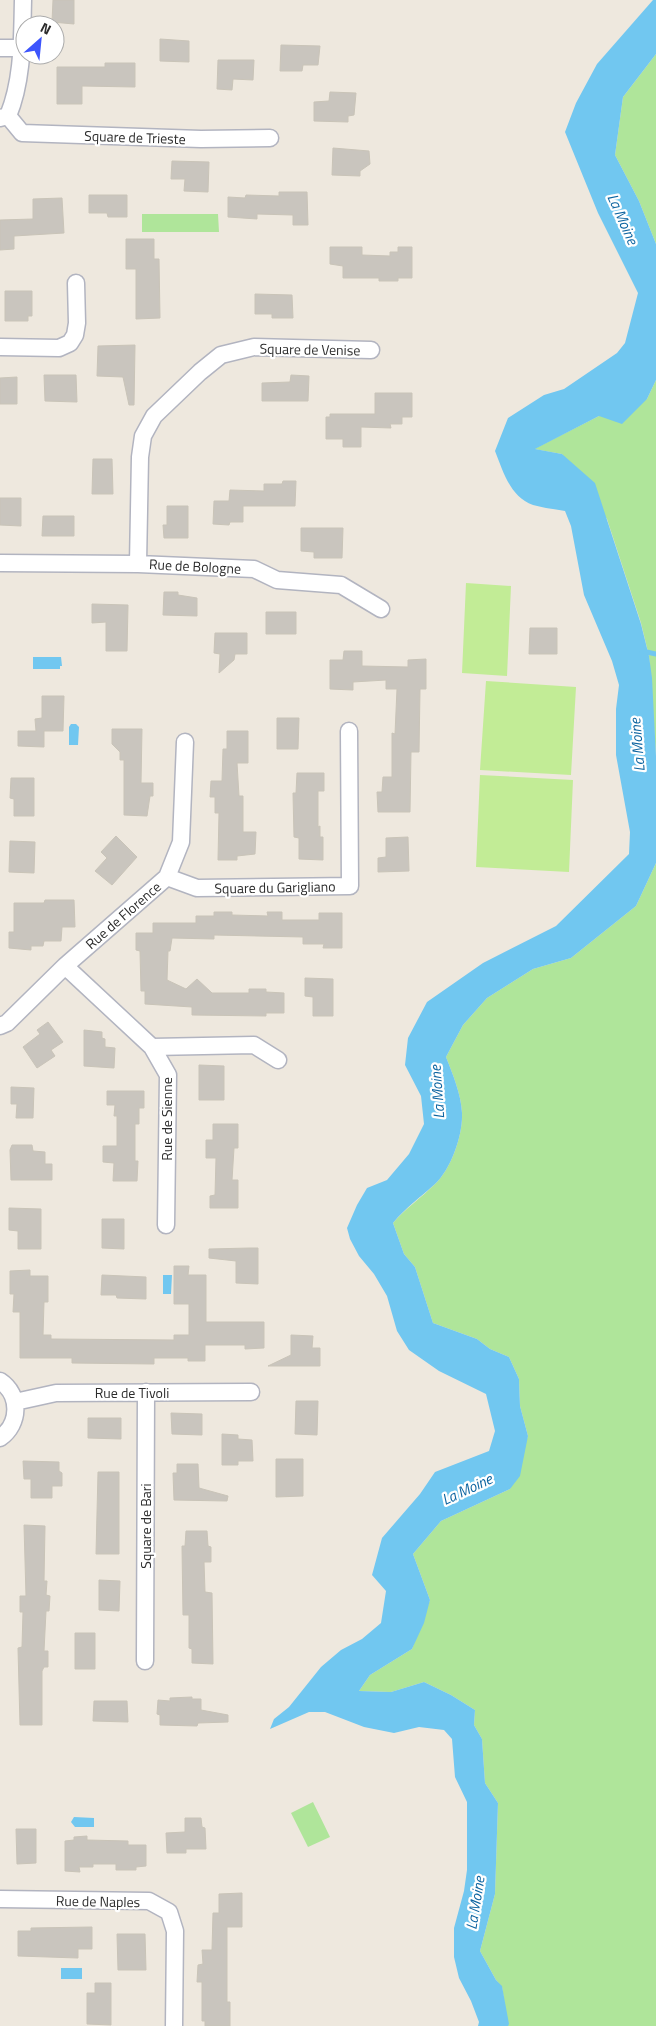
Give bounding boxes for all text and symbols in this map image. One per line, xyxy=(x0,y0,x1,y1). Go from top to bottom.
north arrow xyxy=(15,15,65,65)
text: N xyxy=(37,16,55,40)
street label: Square de Trieste xyxy=(84,125,186,149)
water label: La Moine xyxy=(602,190,645,249)
street label: Square de Venise xyxy=(259,338,361,360)
street label: Rue de Bologne xyxy=(148,553,242,579)
water label: La Moine xyxy=(623,716,651,773)
street label: Square du Garigliano xyxy=(214,875,336,899)
street label: Rue de Florence xyxy=(81,876,165,954)
water label: La Moine xyxy=(424,1063,450,1120)
street label: Rue de Sienne xyxy=(156,1077,177,1161)
street label: Rue de Tivoli xyxy=(95,1382,169,1403)
water label: La Moine xyxy=(438,1467,497,1511)
street label: Square de Bari xyxy=(135,1483,156,1569)
water label: La Moine xyxy=(459,1874,491,1931)
street label: Rue de Naples xyxy=(56,1890,140,1912)

